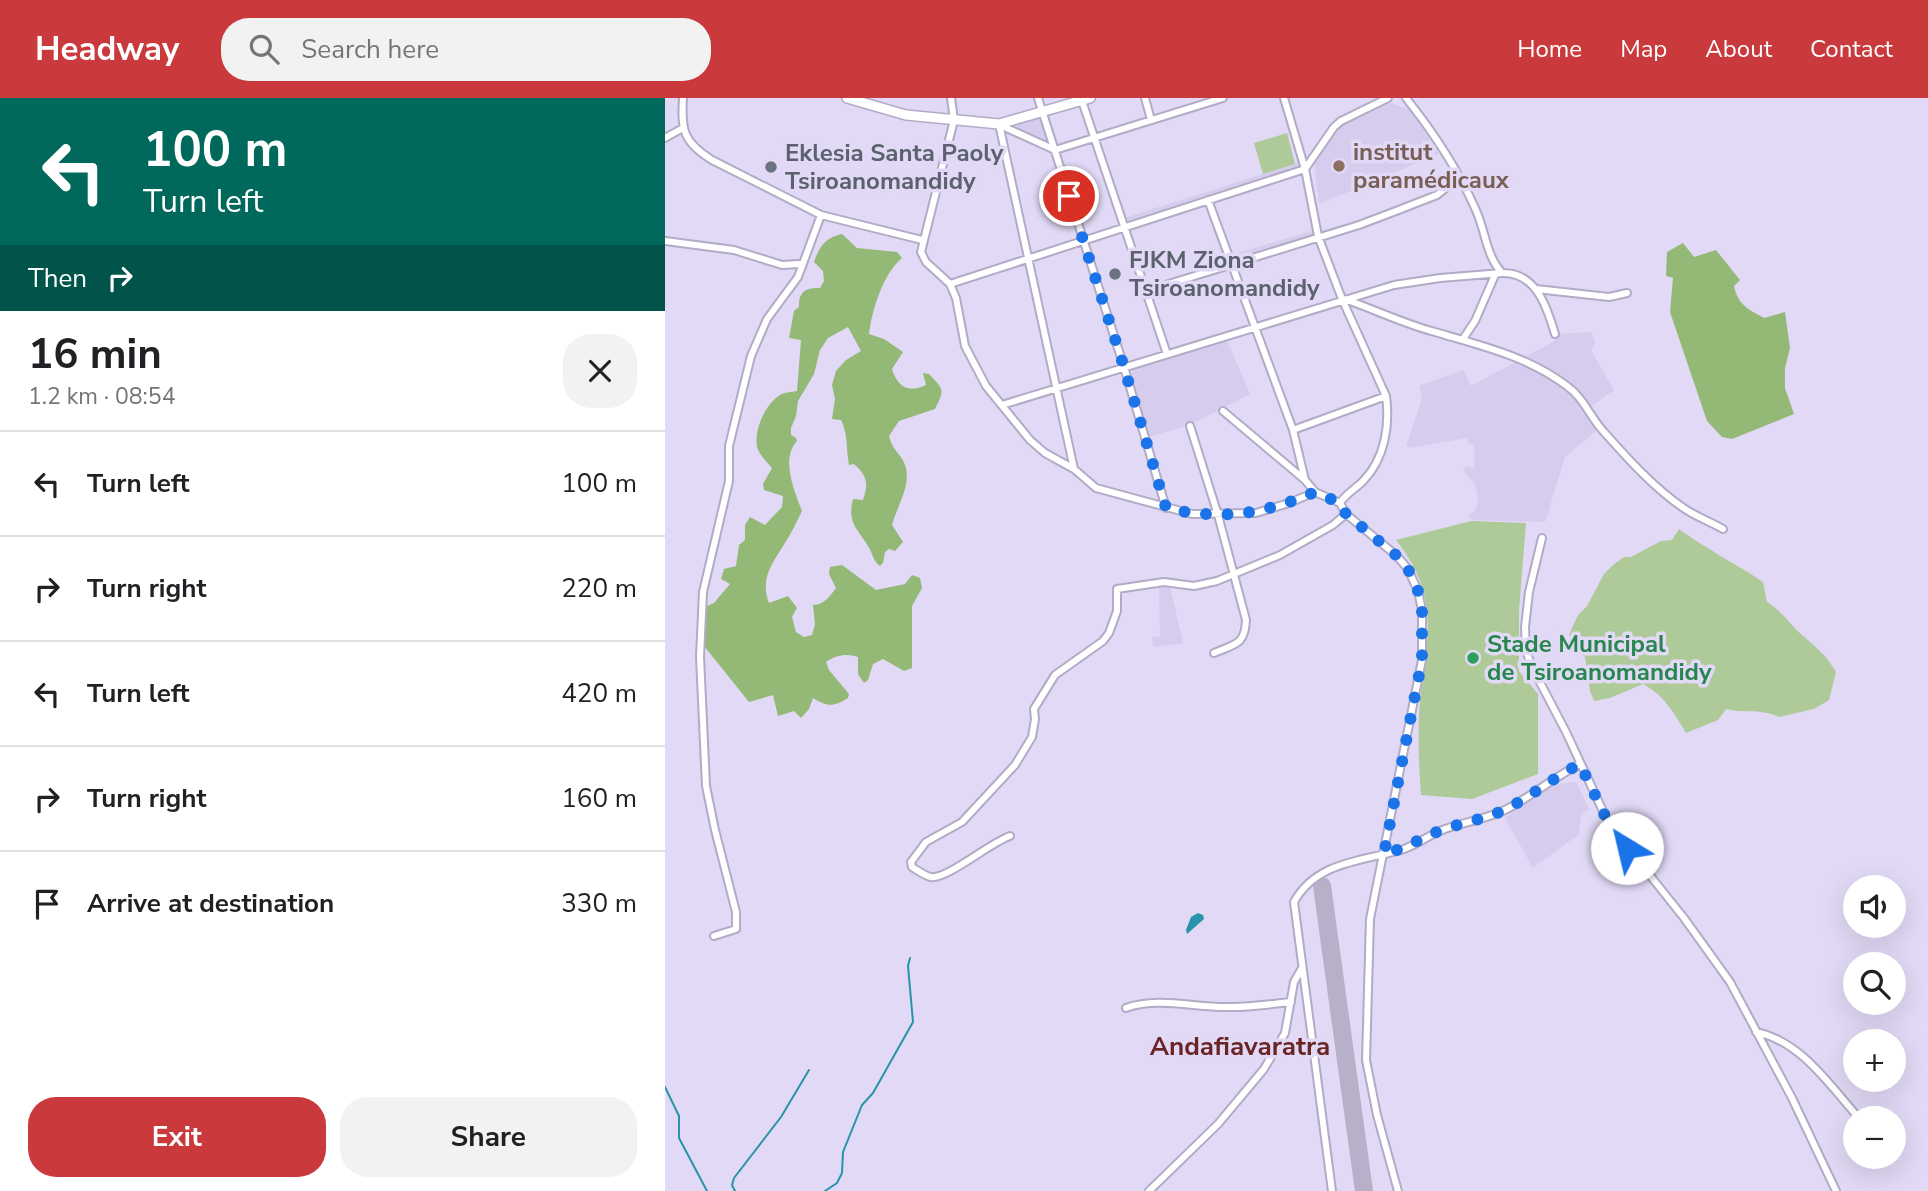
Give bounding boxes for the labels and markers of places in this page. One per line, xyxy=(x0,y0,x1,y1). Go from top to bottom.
place label: institut paramédicaux xyxy=(1353,136,1510,196)
place label: Eklesia Santa Paoly Tsiroanomandidy xyxy=(785,137,1004,197)
marker: institut paramédicaux xyxy=(1331,158,1347,174)
marker: Eklesia Santa Paoly Tsiroanomandidy xyxy=(763,159,779,175)
pin xyxy=(1039,166,1099,226)
place label: FJKM Ziona Tsiroanomandidy xyxy=(1129,244,1320,304)
marker: FJKM Ziona Tsiroanomandidy xyxy=(1107,266,1123,282)
place label: Stade Municipal de Tsiroanomandidy xyxy=(1487,628,1712,688)
marker: Stade Municipal de Tsiroanomandidy xyxy=(1465,650,1481,666)

